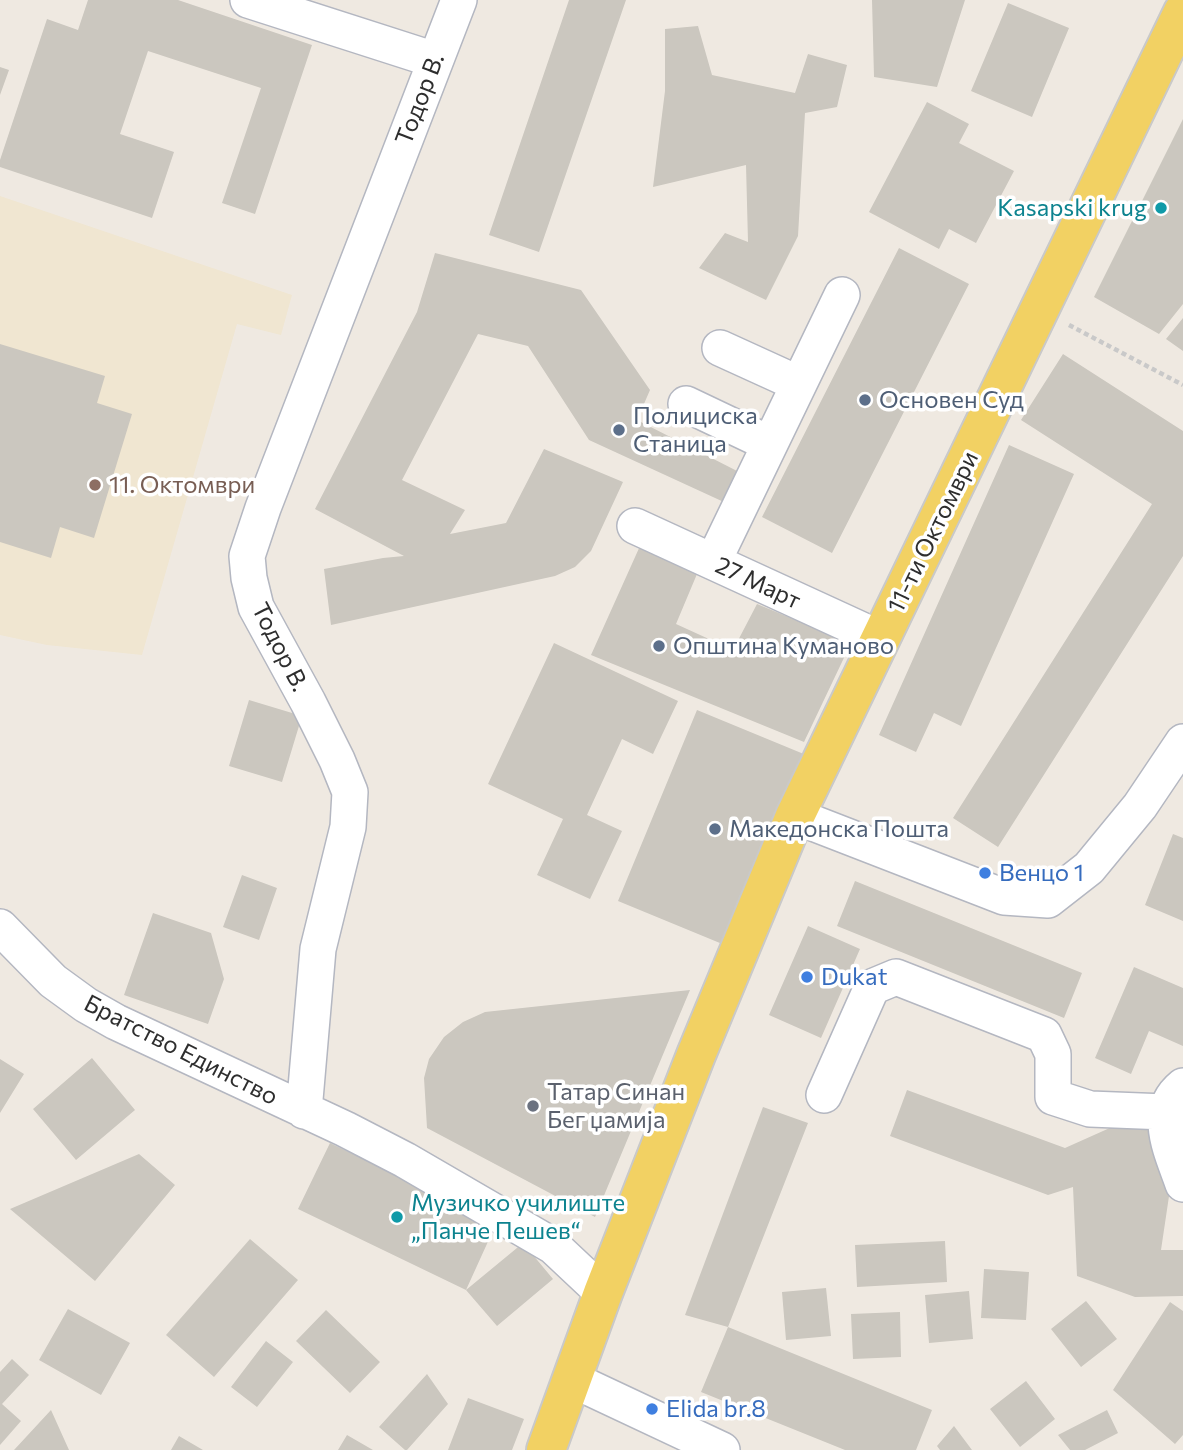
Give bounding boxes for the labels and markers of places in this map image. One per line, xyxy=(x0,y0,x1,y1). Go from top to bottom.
place label: Kasapski krug xyxy=(997,194,1147,222)
marker: Kasapski krug xyxy=(1153,200,1169,216)
place label: Основен Суд xyxy=(879,386,1024,414)
marker: Основен Суд xyxy=(857,392,873,408)
place label: Полициска Станица xyxy=(633,402,758,458)
marker: Полициска Станица xyxy=(611,422,627,438)
place label: 11. Октомври xyxy=(109,471,255,499)
marker: 11. Октомври xyxy=(87,477,103,493)
place label: Општина Куманово xyxy=(673,632,894,660)
marker: Општина Куманово xyxy=(651,638,667,654)
place label: Македонска Пошта xyxy=(729,815,949,843)
marker: Македонска Пошта xyxy=(707,821,723,837)
place label: Венцо 1 xyxy=(999,859,1084,887)
marker: Венцо 1 xyxy=(977,865,993,881)
place label: Dukat xyxy=(821,963,887,991)
marker: Dukat xyxy=(799,969,815,985)
place label: Татар Синан Бег џамија xyxy=(547,1078,685,1134)
marker: Татар Синан Бег џамија xyxy=(525,1098,541,1114)
place label: Музичко училиште „Панче Пешев“ xyxy=(411,1189,625,1245)
marker: Музичко училиште „Панче Пешев“ xyxy=(389,1209,405,1225)
place label: Elida br.8 xyxy=(666,1395,766,1423)
marker: Elida br.8 xyxy=(644,1401,660,1417)

